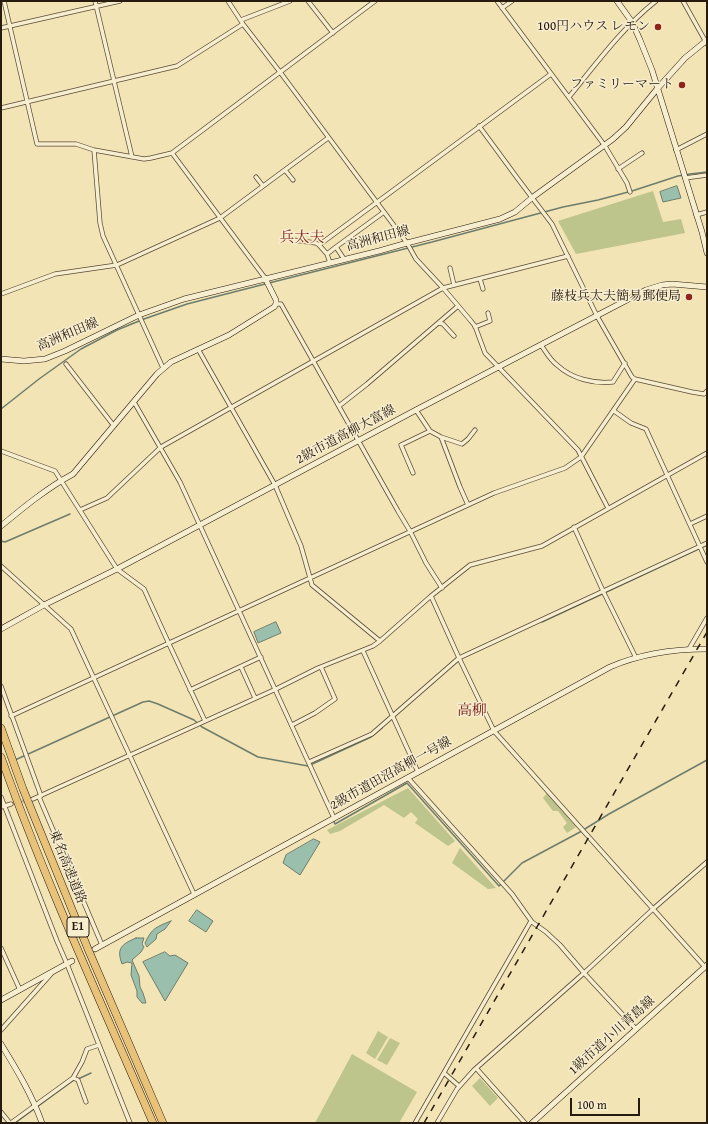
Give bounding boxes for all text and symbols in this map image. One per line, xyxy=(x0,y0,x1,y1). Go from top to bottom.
place label: 100円ハウス レモン xyxy=(537,19,650,35)
marker: 100円ハウス レモン xyxy=(653,22,663,32)
place label: ファミリーマート xyxy=(570,77,674,93)
marker: ファミリーマート xyxy=(677,80,687,90)
street label: 高洲和田線 xyxy=(345,223,411,255)
district label: 兵太夫 xyxy=(280,229,324,247)
place label: 藤枝兵太夫簡易郵便局 xyxy=(551,289,681,305)
marker: 藤枝兵太夫簡易郵便局 xyxy=(684,292,694,302)
street label: 高洲和田線 xyxy=(35,315,101,355)
street label: 2級市道高柳大富線 xyxy=(294,402,398,468)
district label: 高柳 xyxy=(457,702,487,720)
street label: 2級市道田沼高柳一号線 xyxy=(328,734,454,814)
street label: 東名高速道路 xyxy=(45,828,89,906)
road number: E1 xyxy=(67,917,89,937)
street label: 1級市道小川青島線 xyxy=(566,993,658,1079)
scale bar xyxy=(572,1090,642,1116)
text: 100 m xyxy=(577,1096,607,1113)

